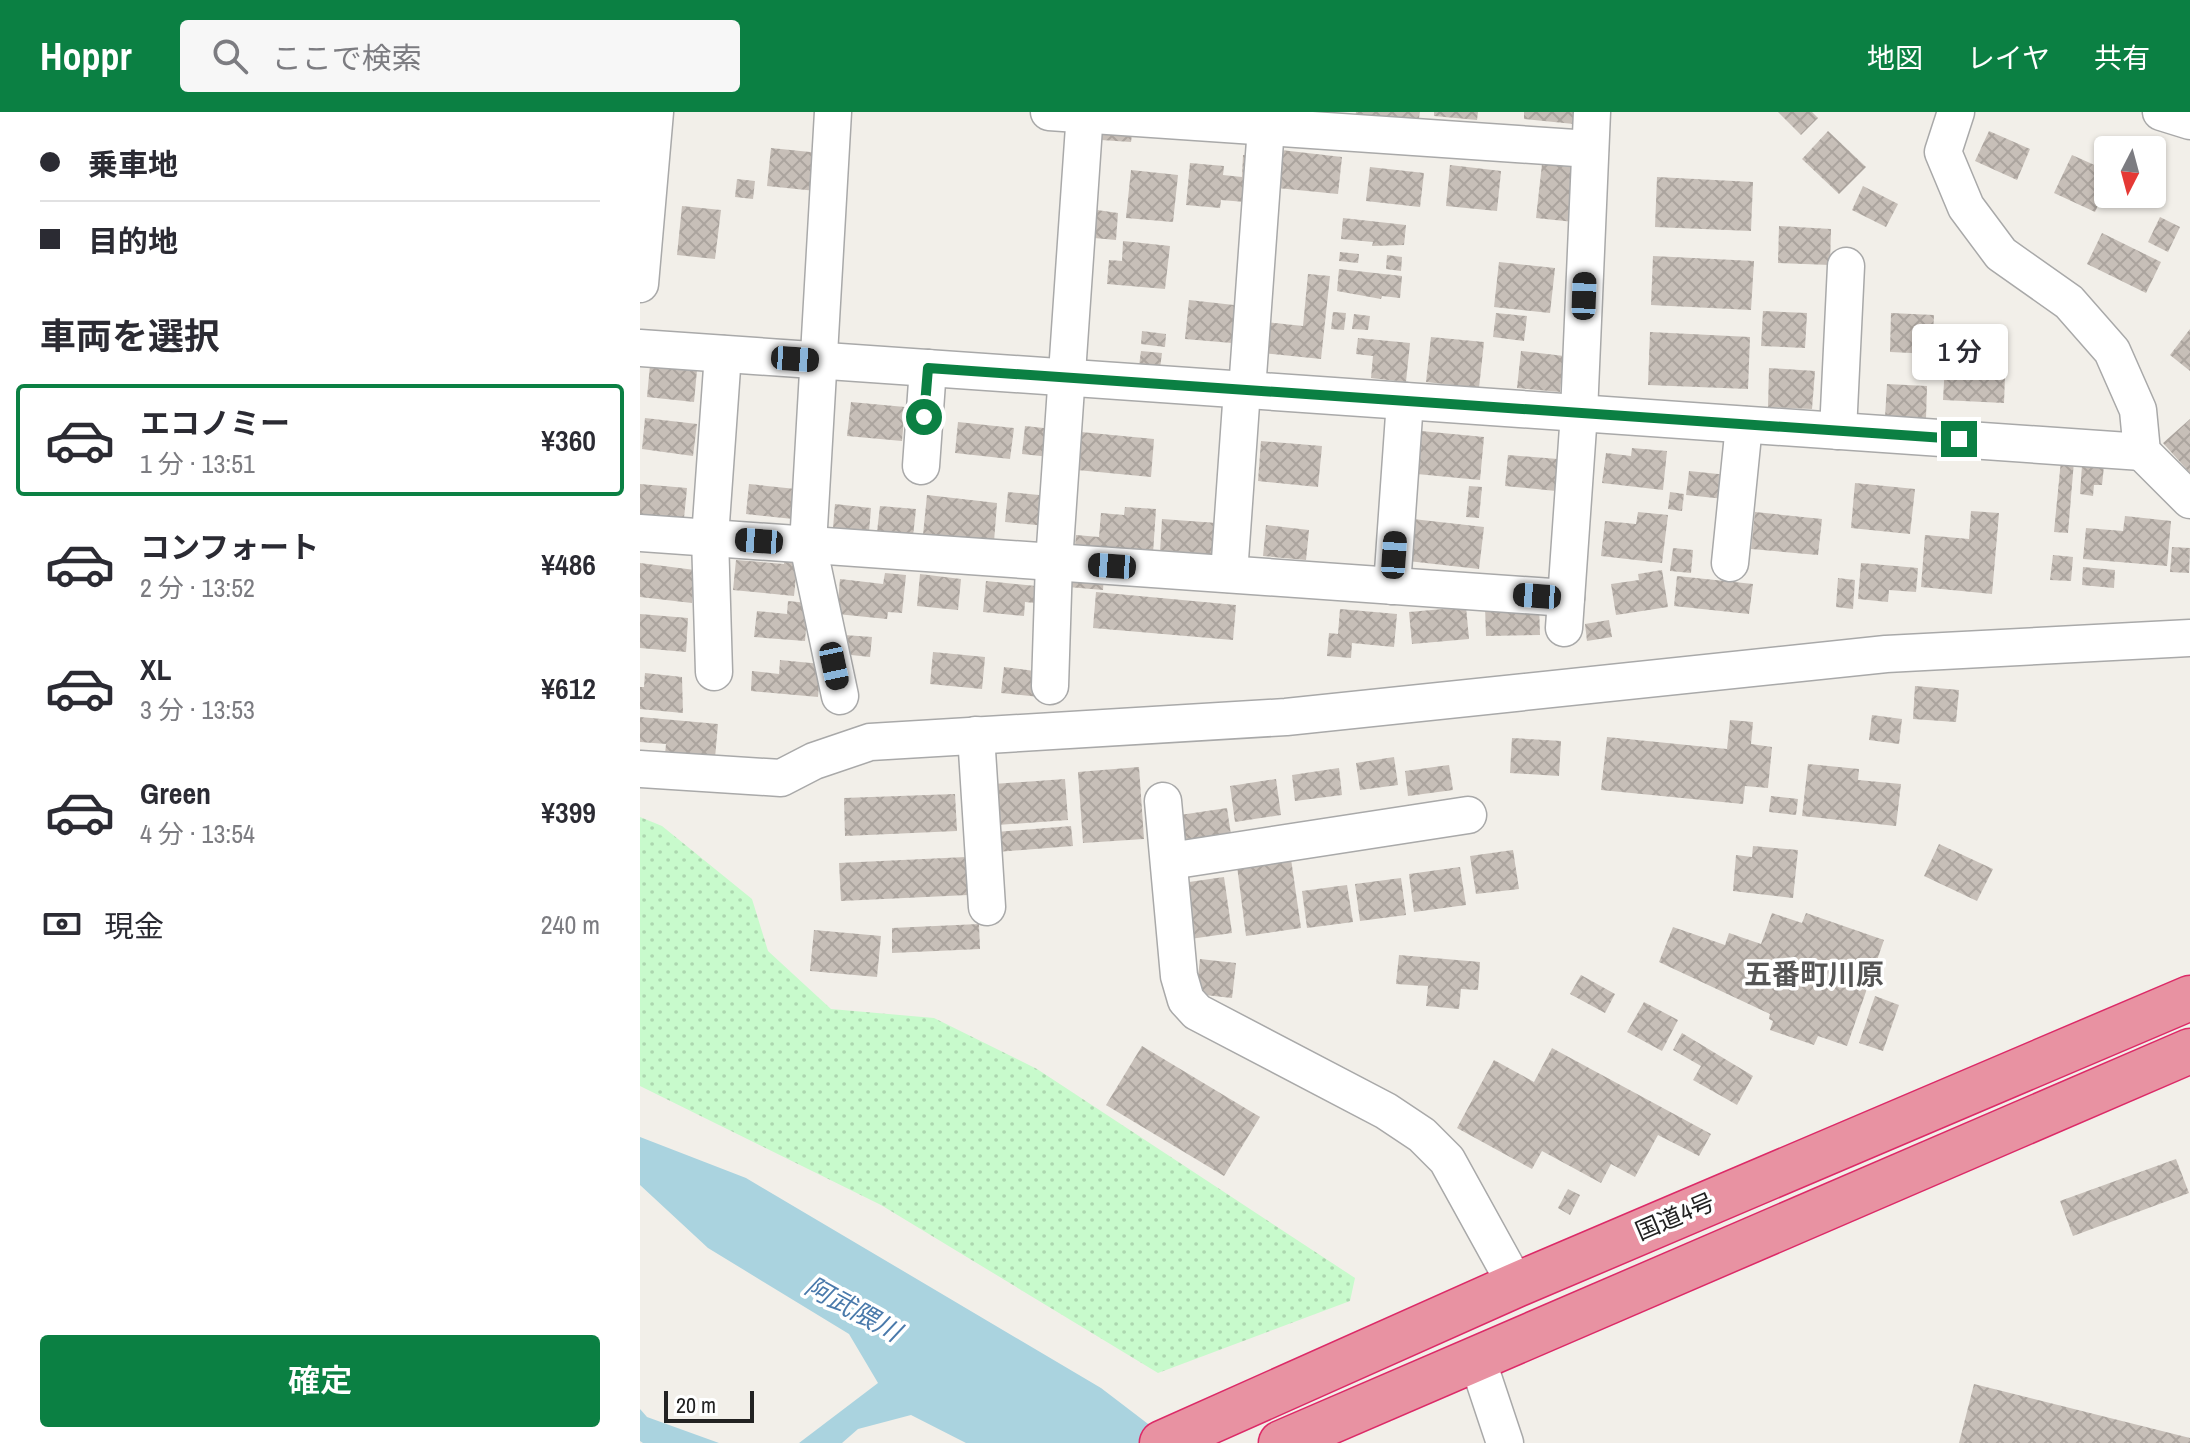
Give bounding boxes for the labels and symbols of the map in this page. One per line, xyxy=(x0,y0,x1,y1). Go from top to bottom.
north arrow xyxy=(2094,136,2166,208)
car xyxy=(1571,272,1597,320)
callout: 1 分 xyxy=(1911,323,2007,379)
car xyxy=(770,345,820,373)
route start xyxy=(906,399,942,435)
route end xyxy=(1941,421,1977,457)
car xyxy=(734,527,784,555)
car xyxy=(1380,530,1408,580)
car xyxy=(1087,552,1137,580)
car xyxy=(1512,582,1562,610)
car xyxy=(817,640,851,692)
district label: 五番町川原 xyxy=(1744,955,1884,993)
street label: 国道4号 xyxy=(1630,1185,1719,1247)
water label: 阿武隈川 xyxy=(799,1268,910,1351)
scale bar xyxy=(664,1387,754,1423)

